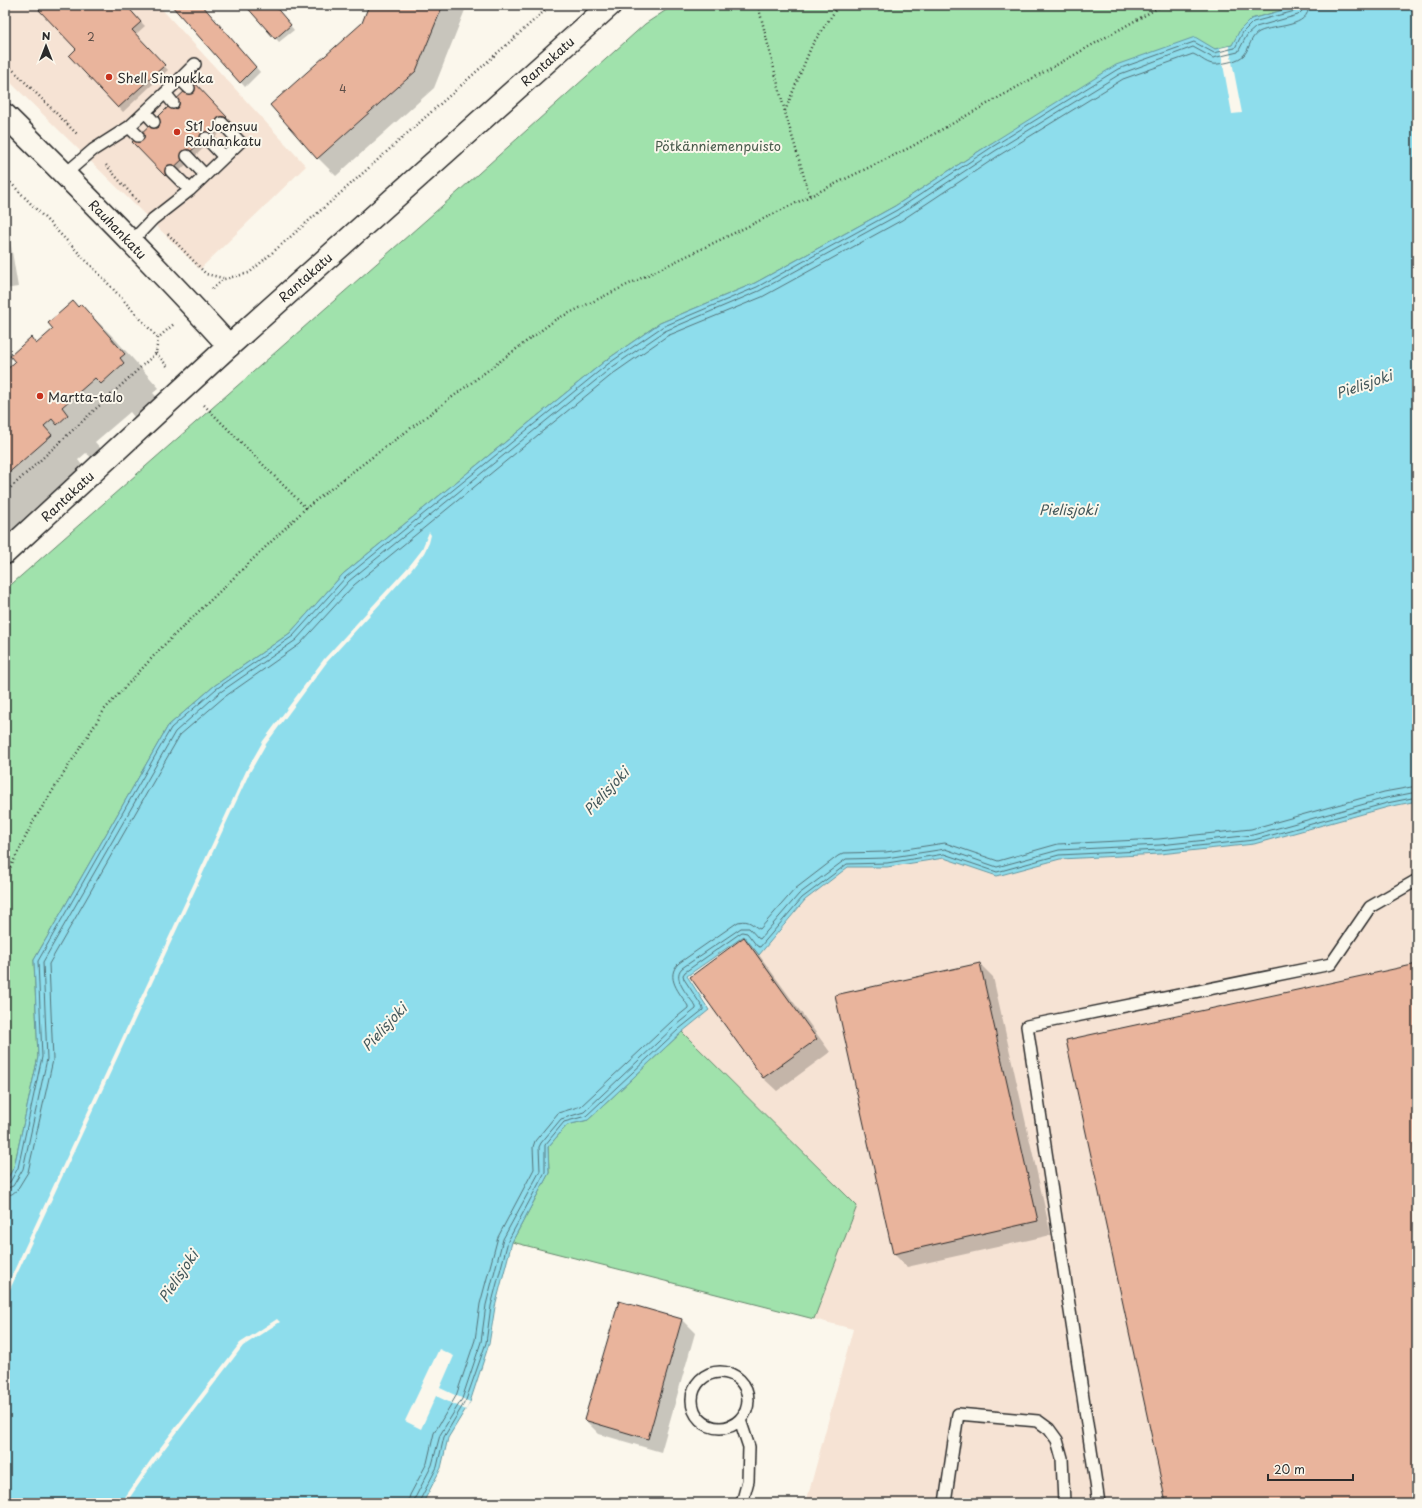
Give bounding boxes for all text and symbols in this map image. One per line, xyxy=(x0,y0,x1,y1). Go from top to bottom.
north arrow xyxy=(26,26,66,66)
text: N xyxy=(42,27,51,44)
house number: 2 xyxy=(87,28,95,45)
street label: Rantakatu xyxy=(516,32,578,90)
place label: Shell Simpukka xyxy=(117,68,214,87)
marker: Shell Simpukka xyxy=(104,72,114,82)
house number: 4 xyxy=(339,80,347,97)
place label: St1 Joensuu Rauhankatu xyxy=(185,116,261,150)
marker: St1 Joensuu Rauhankatu xyxy=(172,127,182,137)
park label: Pötkänniemenpuisto xyxy=(655,136,781,155)
street label: Rauhankatu xyxy=(85,195,151,263)
street label: Rantakatu xyxy=(274,248,336,306)
water label: Pielisjoki xyxy=(1333,364,1397,403)
place label: Martta-talo xyxy=(48,387,123,406)
marker: Martta-talo xyxy=(35,391,45,401)
street label: Rantakatu xyxy=(36,466,98,526)
water label: Pielisjoki xyxy=(1039,499,1099,520)
water label: Pielisjoki xyxy=(578,761,635,819)
water label: Pielisjoki xyxy=(356,997,413,1055)
water label: Pielisjoki xyxy=(153,1244,204,1306)
scale bar xyxy=(1268,1456,1353,1482)
text: 20 m xyxy=(1274,1460,1305,1478)

